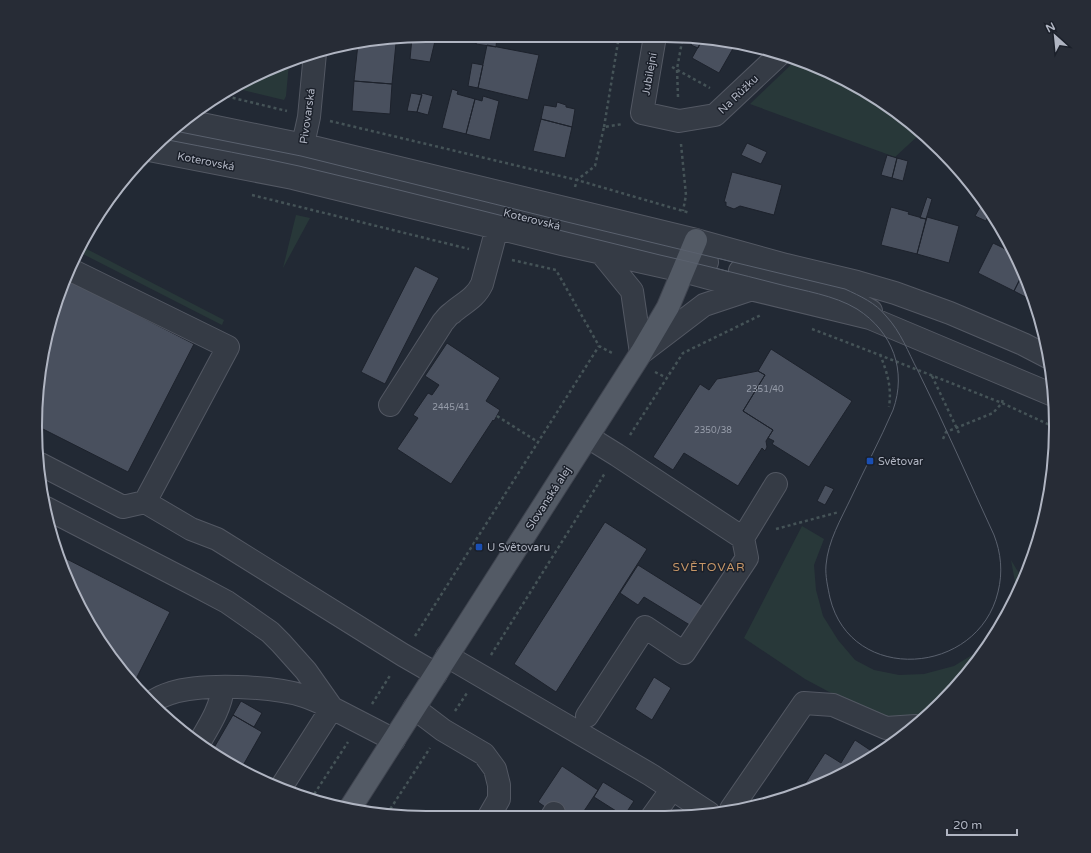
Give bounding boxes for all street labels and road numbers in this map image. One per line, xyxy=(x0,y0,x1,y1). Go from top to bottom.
street label: Jubilejní xyxy=(639,52,660,96)
street label: Na Růžku xyxy=(716,72,761,117)
street label: Pivovarská xyxy=(297,87,318,145)
street label: Koterovská xyxy=(176,150,236,173)
street label: Koterovská xyxy=(502,206,562,233)
street label: Slovanská alej xyxy=(523,464,574,532)

